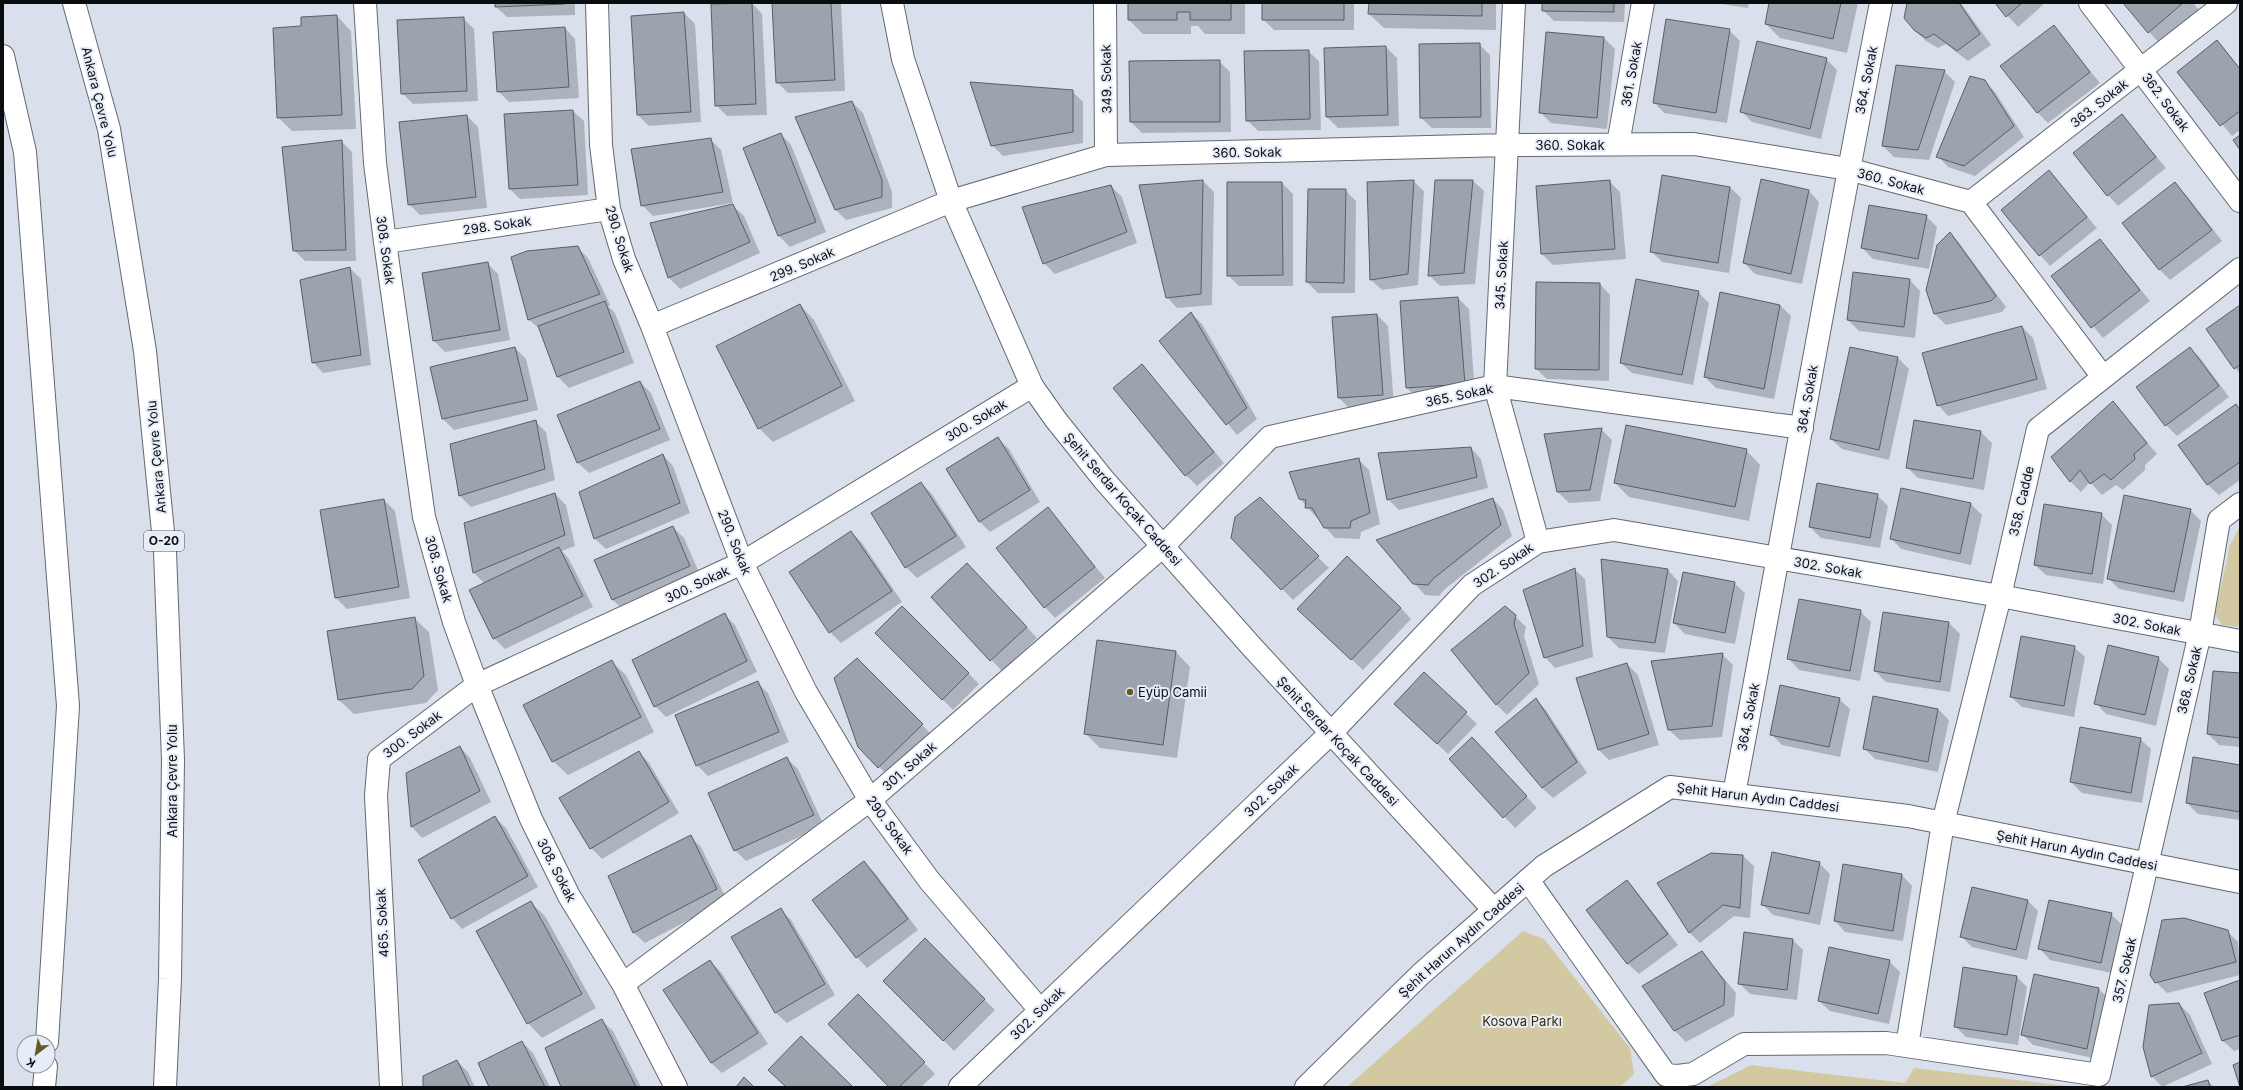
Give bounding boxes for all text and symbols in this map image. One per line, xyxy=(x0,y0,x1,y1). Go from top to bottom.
street label: 361. Sokak xyxy=(1617,40,1645,108)
street label: 349. Sokak xyxy=(1097,44,1115,114)
street label: Ankara Çevre Yolu xyxy=(79,45,121,159)
street label: 364. Sokak xyxy=(1852,45,1880,115)
street label: 362. Sokak xyxy=(2139,70,2193,134)
street label: 363. Sokak xyxy=(2067,75,2131,131)
street label: 360. Sokak xyxy=(1535,137,1605,153)
street label: 360. Sokak xyxy=(1212,143,1282,161)
street label: 360. Sokak xyxy=(1856,164,1926,198)
street label: 290. Sokak xyxy=(602,204,638,274)
street label: 298. Sokak xyxy=(462,212,532,238)
street label: 308. Sokak xyxy=(373,215,399,285)
street label: 345. Sokak xyxy=(1491,240,1511,310)
street label: 299. Sokak xyxy=(767,243,837,285)
street label: 364. Sokak xyxy=(1793,364,1821,434)
street label: 365. Sokak xyxy=(1424,380,1494,410)
street label: 300. Sokak xyxy=(942,395,1010,445)
street label: Ankara Çevre Yolu xyxy=(143,400,169,514)
street label: Şehit Serdar Koçak Caddesi xyxy=(1061,429,1185,569)
street label: 358. Cadde xyxy=(2005,464,2037,538)
street label: 290. Sokak xyxy=(715,507,755,577)
road number: O-20 xyxy=(144,531,184,551)
street label: 308. Sokak xyxy=(422,534,456,604)
street label: 302. Sokak xyxy=(1470,539,1536,591)
street label: 302. Sokak xyxy=(1793,553,1863,581)
street label: 300. Sokak xyxy=(662,562,732,606)
street label: 302. Sokak xyxy=(2111,610,2183,638)
street label: 368. Sokak xyxy=(2173,645,2205,715)
street label: Şehit Serdar Koçak Caddesi xyxy=(1274,673,1402,809)
street label: 364. Sokak xyxy=(1734,682,1762,752)
place label: Eyüp Camii xyxy=(1138,684,1207,700)
marker: Eyüp Camii xyxy=(1125,687,1135,697)
street label: 300. Sokak xyxy=(380,707,444,761)
street label: Ankara Çevre Yolu xyxy=(164,724,180,838)
street label: 301. Sokak xyxy=(879,738,939,794)
street label: 302. Sokak xyxy=(1241,760,1301,820)
street label: Şehit Harun Aydın Caddesi xyxy=(1676,779,1840,815)
street label: 290. Sokak xyxy=(863,792,917,858)
street label: Şehit Harun Aydın Caddesi xyxy=(1995,827,2159,873)
street label: 308. Sokak xyxy=(534,836,580,904)
street label: Şehit Harun Aydın Caddesi xyxy=(1395,879,1527,1001)
street label: 465. Sokak xyxy=(372,888,392,958)
street label: 357. Sokak xyxy=(2109,936,2139,1004)
street label: 302. Sokak xyxy=(1007,983,1067,1043)
park label: Kosova Parkı xyxy=(1482,1013,1562,1029)
north arrow xyxy=(16,1034,56,1074)
text: K xyxy=(24,1054,38,1071)

